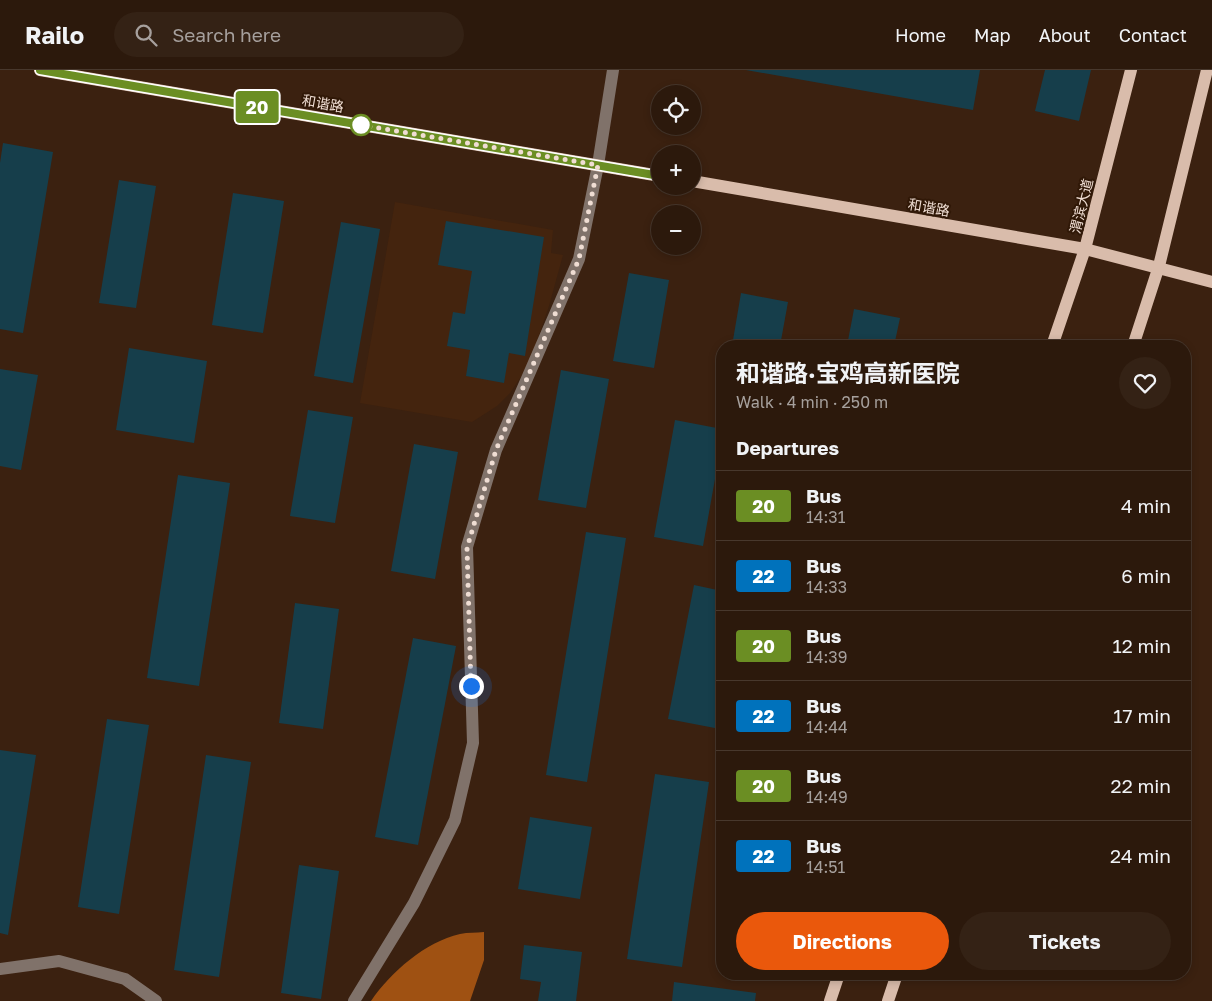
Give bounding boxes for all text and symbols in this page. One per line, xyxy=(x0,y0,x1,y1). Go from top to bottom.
search box xyxy=(114,12,464,57)
text: Railo xyxy=(25,20,84,49)
icon: search xyxy=(132,21,160,49)
text: Search here xyxy=(172,23,281,46)
text: Home xyxy=(895,24,946,46)
text: Map xyxy=(974,24,1011,46)
text: About xyxy=(1039,24,1091,46)
text: Contact xyxy=(1119,24,1187,46)
map controls xyxy=(651,85,701,255)
button: locate xyxy=(651,85,701,135)
line badge: 20 xyxy=(234,91,280,123)
street label: 和谐路 xyxy=(301,91,345,115)
text: 20 xyxy=(246,96,268,118)
unlabelled marker xyxy=(350,114,372,136)
button: + xyxy=(651,145,701,195)
street label: 渭滨大道 xyxy=(1066,177,1096,235)
street label: 和谐路 xyxy=(907,195,951,219)
button: − xyxy=(651,205,701,255)
button: heart xyxy=(1119,357,1171,409)
text: 和谐路·宝鸡高新医院 xyxy=(736,358,960,387)
text: Walk · 4 min · 250 m xyxy=(736,392,888,412)
text: Departures xyxy=(736,436,839,459)
text: Bus xyxy=(806,484,841,507)
text: 4 min xyxy=(1121,494,1171,517)
text: 20 xyxy=(752,495,775,517)
text: 14:31 xyxy=(806,507,845,527)
text: Bus xyxy=(806,554,841,577)
text: 6 min xyxy=(1121,564,1171,587)
text: 22 xyxy=(753,565,774,587)
text: 14:33 xyxy=(806,577,847,597)
text: Bus xyxy=(806,624,841,647)
text: 12 min xyxy=(1112,634,1171,657)
text: 20 xyxy=(752,635,775,657)
text: 14:39 xyxy=(806,647,847,667)
your location xyxy=(459,674,484,699)
text: Bus xyxy=(806,694,841,717)
text: 17 min xyxy=(1113,704,1171,727)
text: 22 xyxy=(753,705,774,727)
text: 14:44 xyxy=(806,717,848,737)
text: Bus xyxy=(806,764,841,787)
text: 22 min xyxy=(1111,774,1171,797)
text: 20 xyxy=(752,775,775,797)
text: 14:49 xyxy=(806,787,848,807)
text: Bus xyxy=(806,834,841,857)
text: 24 min xyxy=(1110,844,1171,867)
text: 22 xyxy=(753,845,774,867)
text: 14:51 xyxy=(806,857,845,877)
button: Directions xyxy=(736,912,949,970)
button: Tickets xyxy=(959,912,1171,970)

